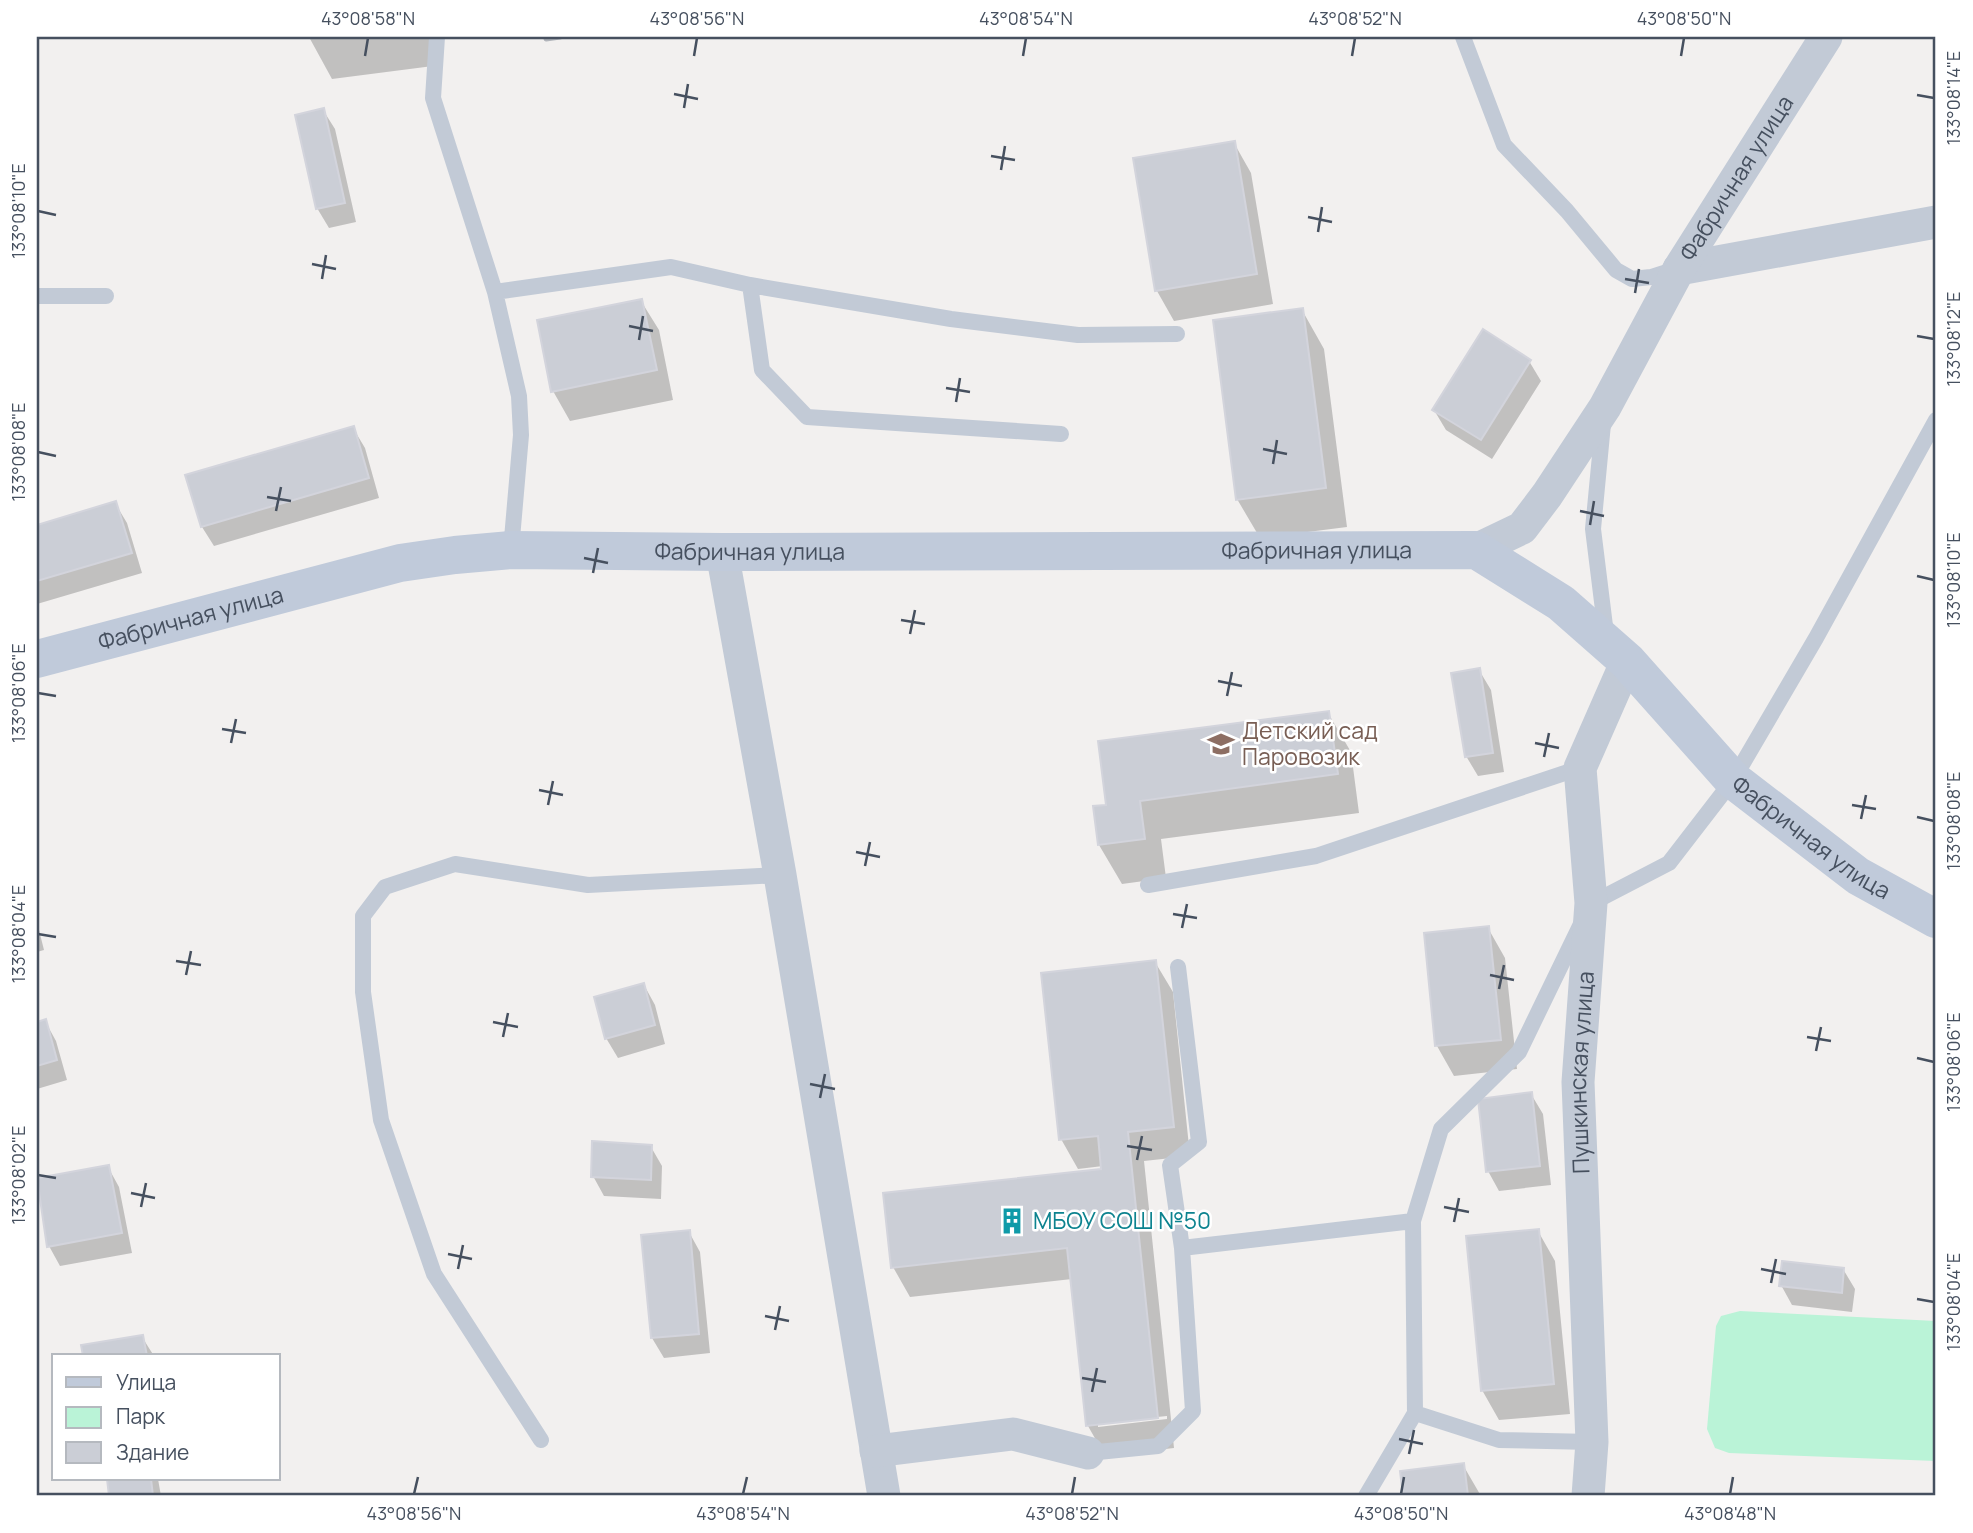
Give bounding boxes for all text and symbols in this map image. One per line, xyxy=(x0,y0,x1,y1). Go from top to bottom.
text: 43°08'58"N xyxy=(321,6,415,30)
text: 43°08'56"N xyxy=(650,6,744,30)
text: 43°08'54"N xyxy=(979,6,1073,30)
text: 43°08'52"N xyxy=(1308,6,1402,30)
text: 43°08'50"N xyxy=(1637,6,1731,30)
text: 133°08'14"E xyxy=(1941,51,1965,145)
street label: Фабричная улица xyxy=(1671,89,1800,267)
text: 133°08'10"E xyxy=(6,163,30,259)
text: 133°08'12"E xyxy=(1941,292,1965,386)
text: 133°08'08"E xyxy=(6,402,30,502)
text: 133°08'10"E xyxy=(1941,532,1965,628)
street label: Фабричная улица xyxy=(1221,533,1412,566)
street label: Фабричная улица xyxy=(654,534,845,567)
street label: Фабричная улица xyxy=(94,578,287,657)
text: 133°08'06"E xyxy=(6,643,30,743)
place label: Детский сад Паровозик xyxy=(1242,714,1378,772)
school or university icon: Детский сад Паровозик xyxy=(1206,729,1236,759)
street label: Фабричная улица xyxy=(1725,768,1897,906)
text: 133°08'08"E xyxy=(1941,771,1965,871)
text: 133°08'04"E xyxy=(6,885,30,983)
street label: Пушкинская улица xyxy=(1561,970,1601,1174)
text: 133°08'06"E xyxy=(1941,1012,1965,1112)
text: 133°08'02"E xyxy=(6,1126,30,1224)
place label: МБОУ СОШ №50 xyxy=(1033,1204,1211,1236)
building icon: МБОУ СОШ №50 xyxy=(997,1206,1027,1236)
text: 133°08'04"E xyxy=(1941,1253,1965,1351)
legend xyxy=(52,1354,280,1480)
text: Улица xyxy=(116,1368,176,1396)
text: Парк xyxy=(116,1402,166,1430)
text: Здание xyxy=(116,1438,189,1466)
text: 43°08'56"N xyxy=(367,1501,461,1525)
text: 43°08'54"N xyxy=(696,1501,790,1525)
text: 43°08'52"N xyxy=(1025,1501,1119,1525)
text: 43°08'50"N xyxy=(1354,1501,1448,1525)
text: 43°08'48"N xyxy=(1684,1501,1776,1525)

